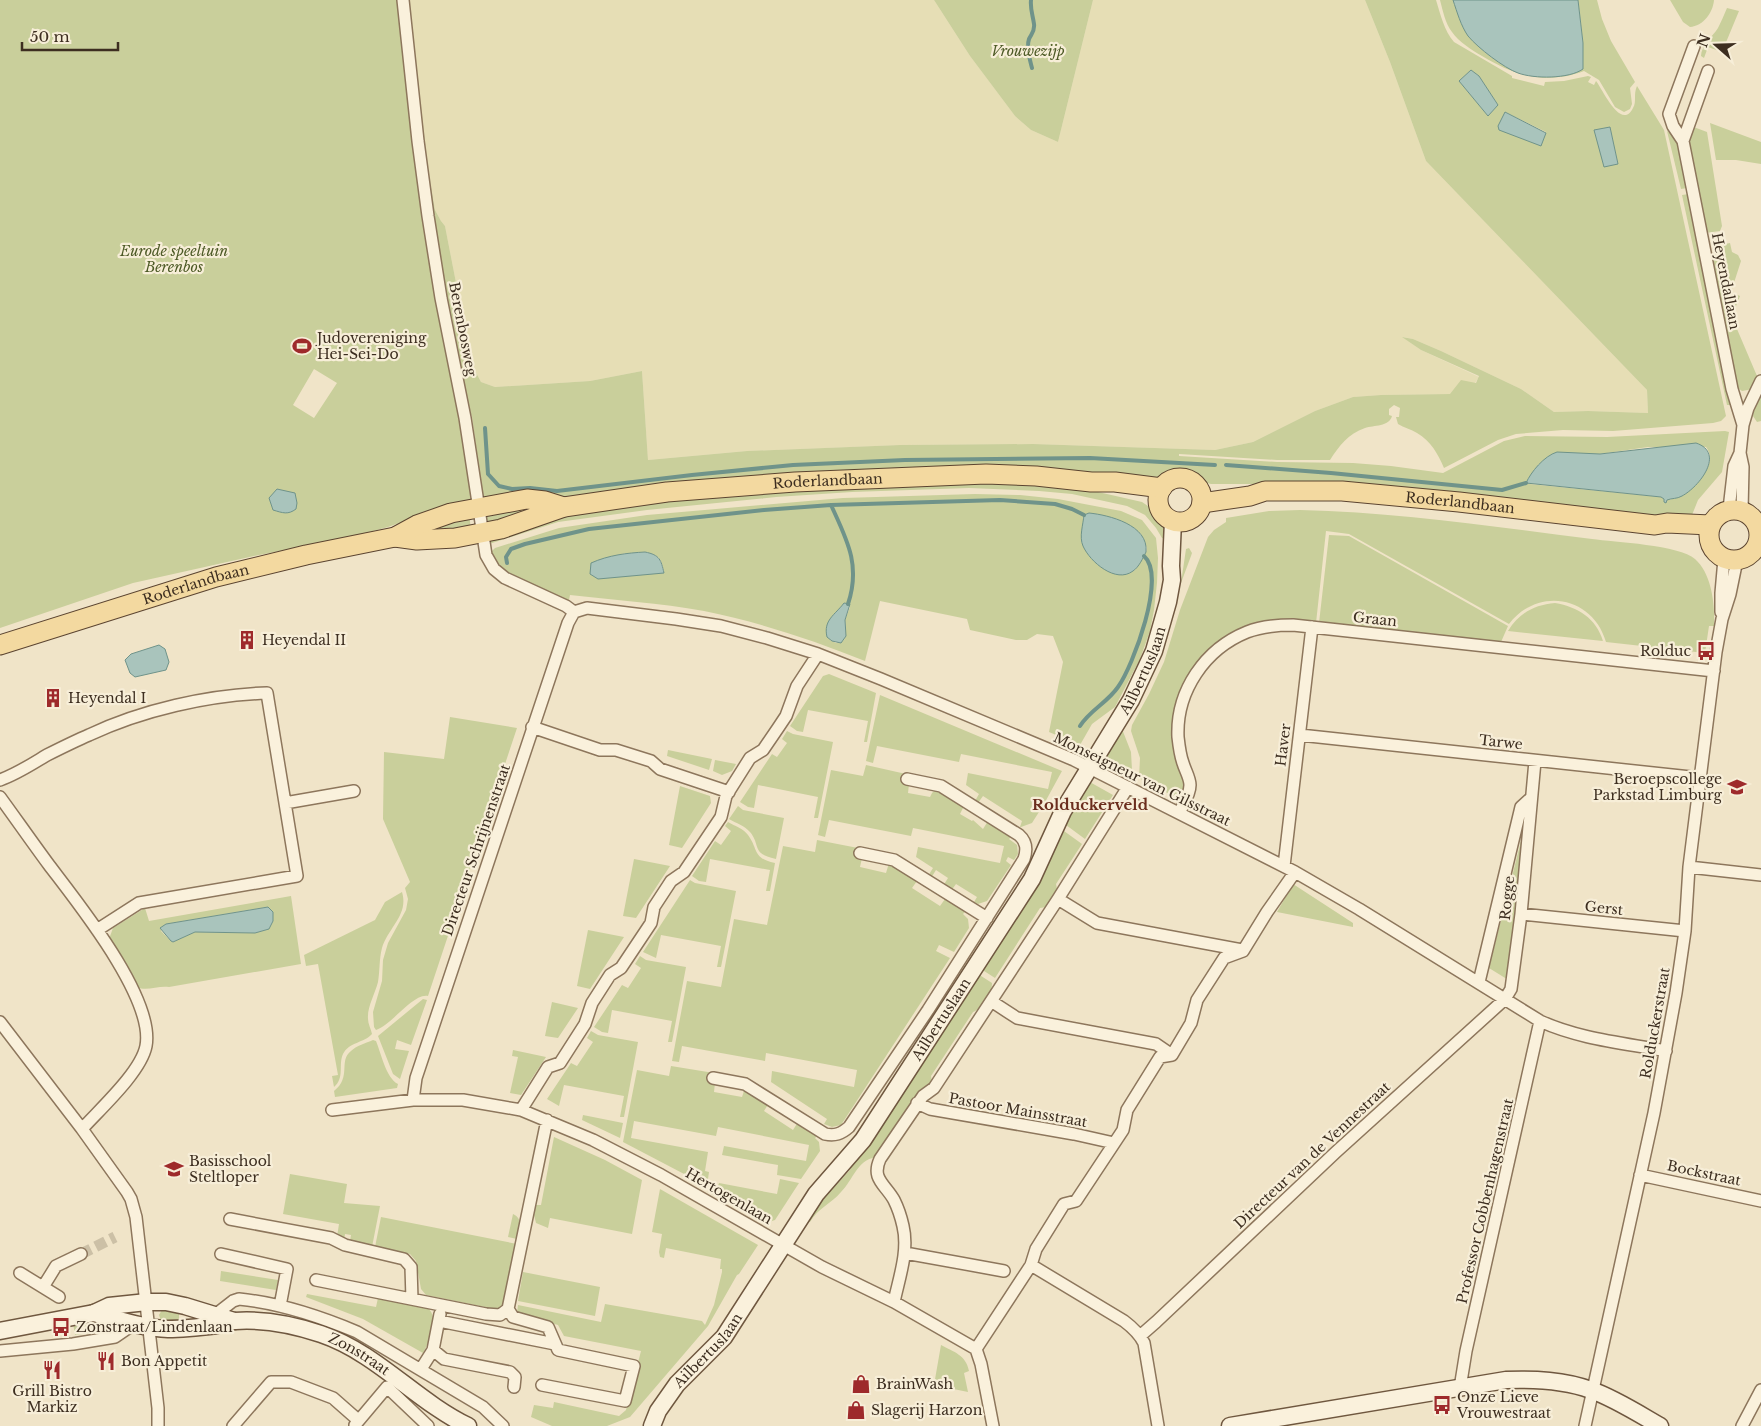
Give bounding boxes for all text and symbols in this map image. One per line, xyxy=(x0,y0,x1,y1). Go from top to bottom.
scale bar xyxy=(22,20,119,52)
north arrow xyxy=(1691,20,1741,70)
text: 50 m xyxy=(30,27,70,46)
text: N xyxy=(1693,31,1714,50)
park label: Vrouwezijp xyxy=(991,42,1065,60)
street label: Heyendallaan xyxy=(1708,231,1744,331)
park label: Eurode speeltuin Berenbos xyxy=(119,242,228,276)
street label: Berenbosweg xyxy=(445,280,481,378)
place label: Judovereniging Hei-Sei-Do xyxy=(315,329,427,363)
sports icon: Judovereniging Hei-Sei-Do xyxy=(291,335,313,357)
street label: Roderlandbaan xyxy=(772,469,883,493)
street label: Roderlandbaan xyxy=(1405,488,1516,518)
street label: Roderlandbaan xyxy=(140,560,251,609)
street label: Graan xyxy=(1352,608,1398,630)
street label: Ailbertuslaan xyxy=(1115,624,1170,719)
building icon: Heyendal II xyxy=(236,629,258,651)
place label: Heyendal II xyxy=(262,631,346,649)
bus stop icon: Rolduc xyxy=(1695,640,1717,662)
place label: Rolduc xyxy=(1640,642,1691,660)
building icon: Heyendal I xyxy=(42,687,64,709)
place label: Heyendal I xyxy=(68,689,147,707)
street label: Haver xyxy=(1271,722,1295,768)
street label: Monseigneur van Gilsstraat xyxy=(1050,728,1234,830)
street label: Tarwe xyxy=(1478,731,1524,753)
street label: Directeur Schrijnenstraat xyxy=(438,761,514,938)
place label: Beroepscollege Parkstad Limburg xyxy=(1593,770,1723,804)
school or university icon: Beroepscollege Parkstad Limburg xyxy=(1726,776,1748,798)
district label: Rolduckerveld xyxy=(1032,795,1149,814)
street label: Rogge xyxy=(1496,875,1518,921)
street label: Gerst xyxy=(1584,897,1625,919)
street label: Rolduckerstraat xyxy=(1636,965,1674,1080)
street label: Ailbertuslaan xyxy=(907,974,975,1065)
street label: Directeur van de Vennestraat xyxy=(1230,1077,1394,1232)
street label: Pastoor Mainsstraat xyxy=(947,1089,1089,1131)
street label: Professor Cobbenhagenstraat xyxy=(1453,1096,1518,1305)
place label: Basisschool Steltloper xyxy=(189,1152,272,1186)
street label: Bockstraat xyxy=(1665,1156,1743,1190)
school or university icon: Basisschool Steltloper xyxy=(163,1158,185,1180)
street label: Hertogenlaan xyxy=(682,1164,776,1228)
street label: Ailbertuslaan xyxy=(669,1309,746,1392)
bus stop icon: Zonstraat/Lindenlaan xyxy=(50,1316,72,1338)
place label: Zonstraat/Lindenlaan xyxy=(76,1318,233,1336)
street label: Zonstraat xyxy=(326,1329,394,1380)
restaurant icon: Bon Appetit xyxy=(95,1350,117,1372)
place label: Bon Appetit xyxy=(121,1352,208,1370)
restaurant icon: Grill Bistro Markiz xyxy=(41,1359,63,1381)
shop icon: BrainWash xyxy=(850,1373,872,1395)
place label: BrainWash xyxy=(876,1375,954,1393)
place label: Grill Bistro Markiz xyxy=(12,1382,92,1416)
place label: Onze Lieve Vrouwestraat xyxy=(1456,1388,1552,1422)
bus stop icon: Onze Lieve Vrouwestraat xyxy=(1431,1394,1453,1416)
shop icon: Slagerij Harzon xyxy=(845,1399,867,1421)
place label: Slagerij Harzon xyxy=(871,1401,983,1419)

